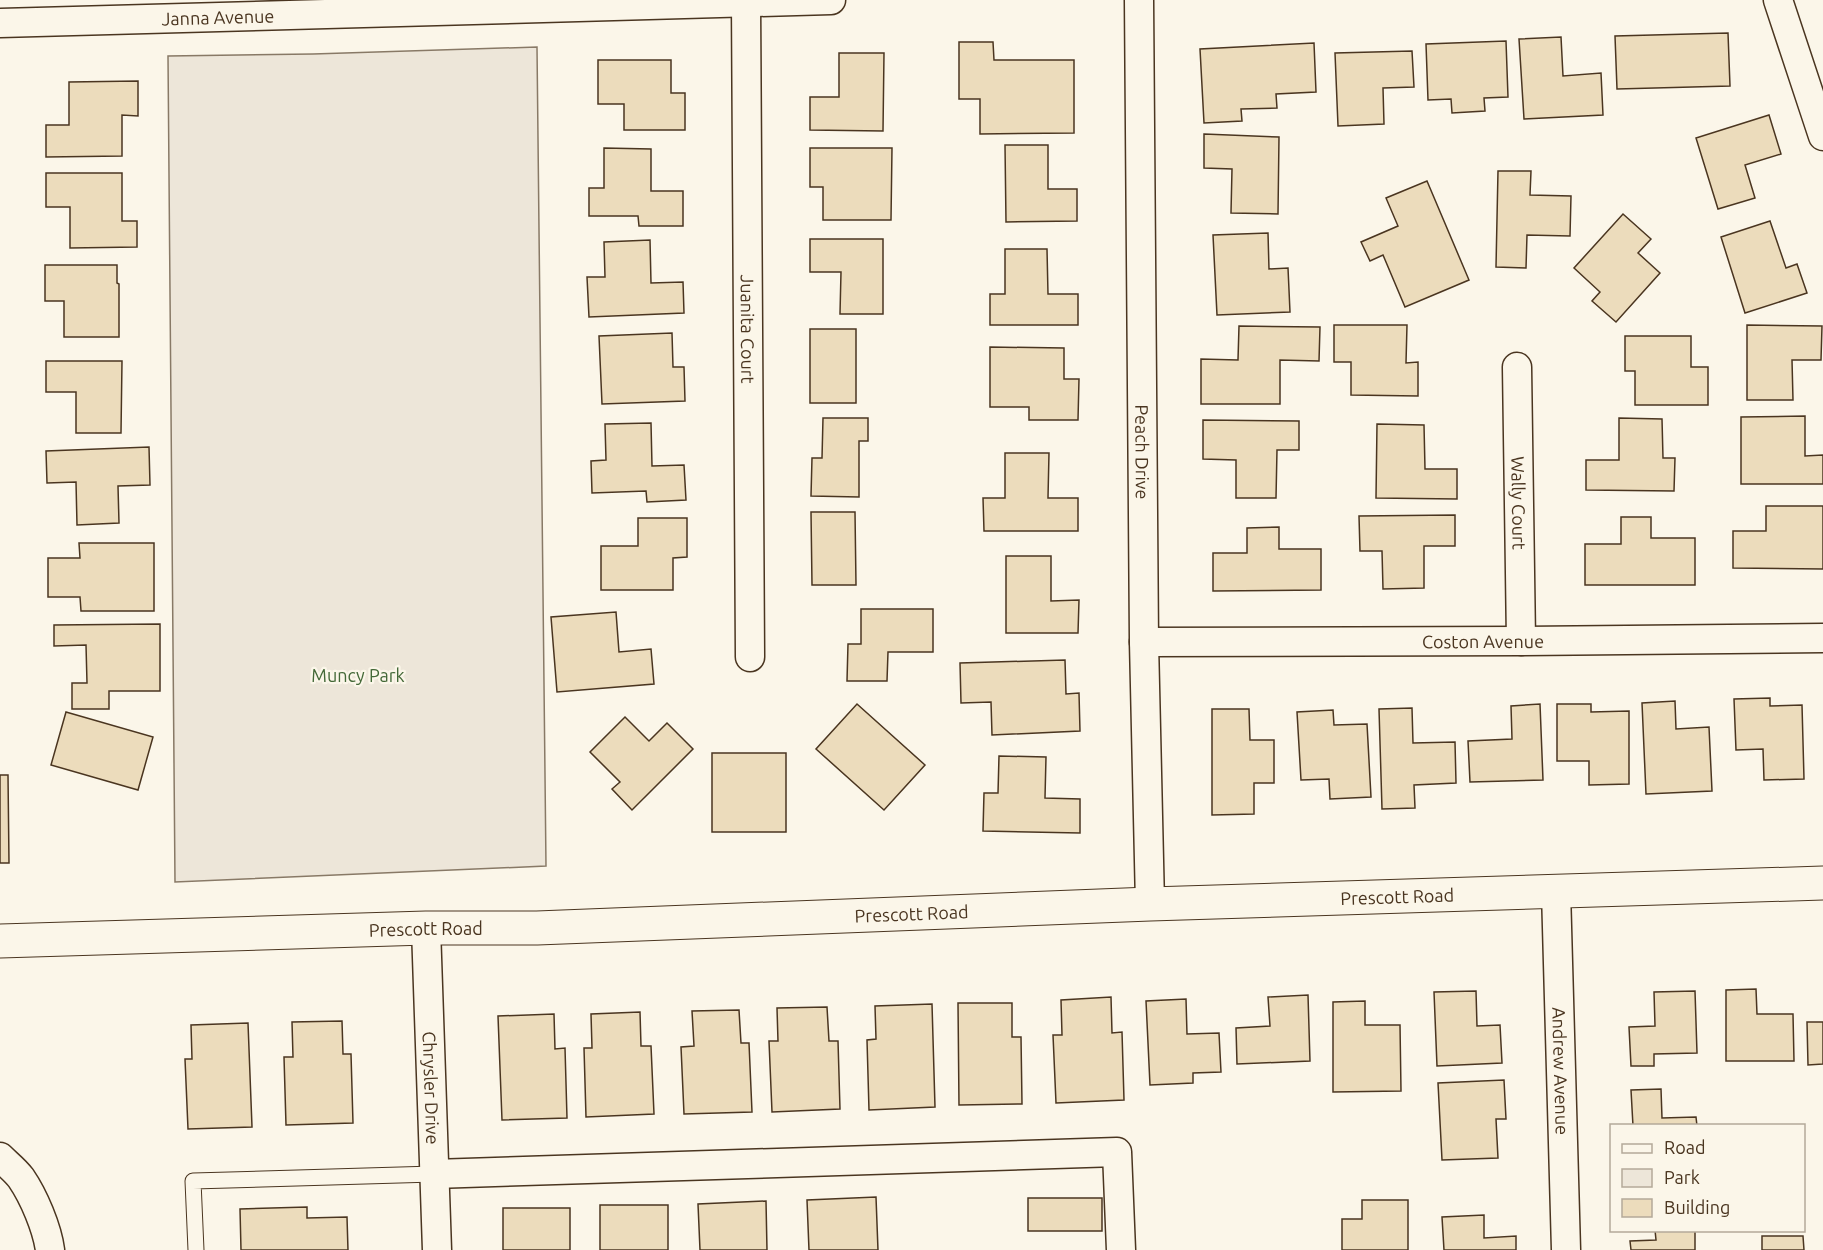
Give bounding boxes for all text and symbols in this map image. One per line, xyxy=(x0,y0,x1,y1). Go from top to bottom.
street label: Janna Avenue xyxy=(161,5,275,29)
street label: Juanita Court xyxy=(738,274,758,384)
street label: Peach Drive xyxy=(1132,404,1153,500)
street label: Wally Court xyxy=(1508,456,1530,550)
street label: Coston Avenue xyxy=(1422,631,1544,651)
park label: Muncy Park xyxy=(311,665,405,685)
street label: Prescott Road xyxy=(1340,885,1454,908)
street label: Prescott Road xyxy=(854,901,969,926)
street label: Prescott Road xyxy=(369,918,483,940)
street label: Andrew Avenue xyxy=(1549,1007,1573,1135)
street label: Chrysler Drive xyxy=(420,1031,443,1145)
legend xyxy=(1610,1124,1805,1232)
text: Road xyxy=(1664,1137,1706,1157)
text: Park xyxy=(1664,1167,1700,1187)
text: Building xyxy=(1664,1197,1730,1217)

